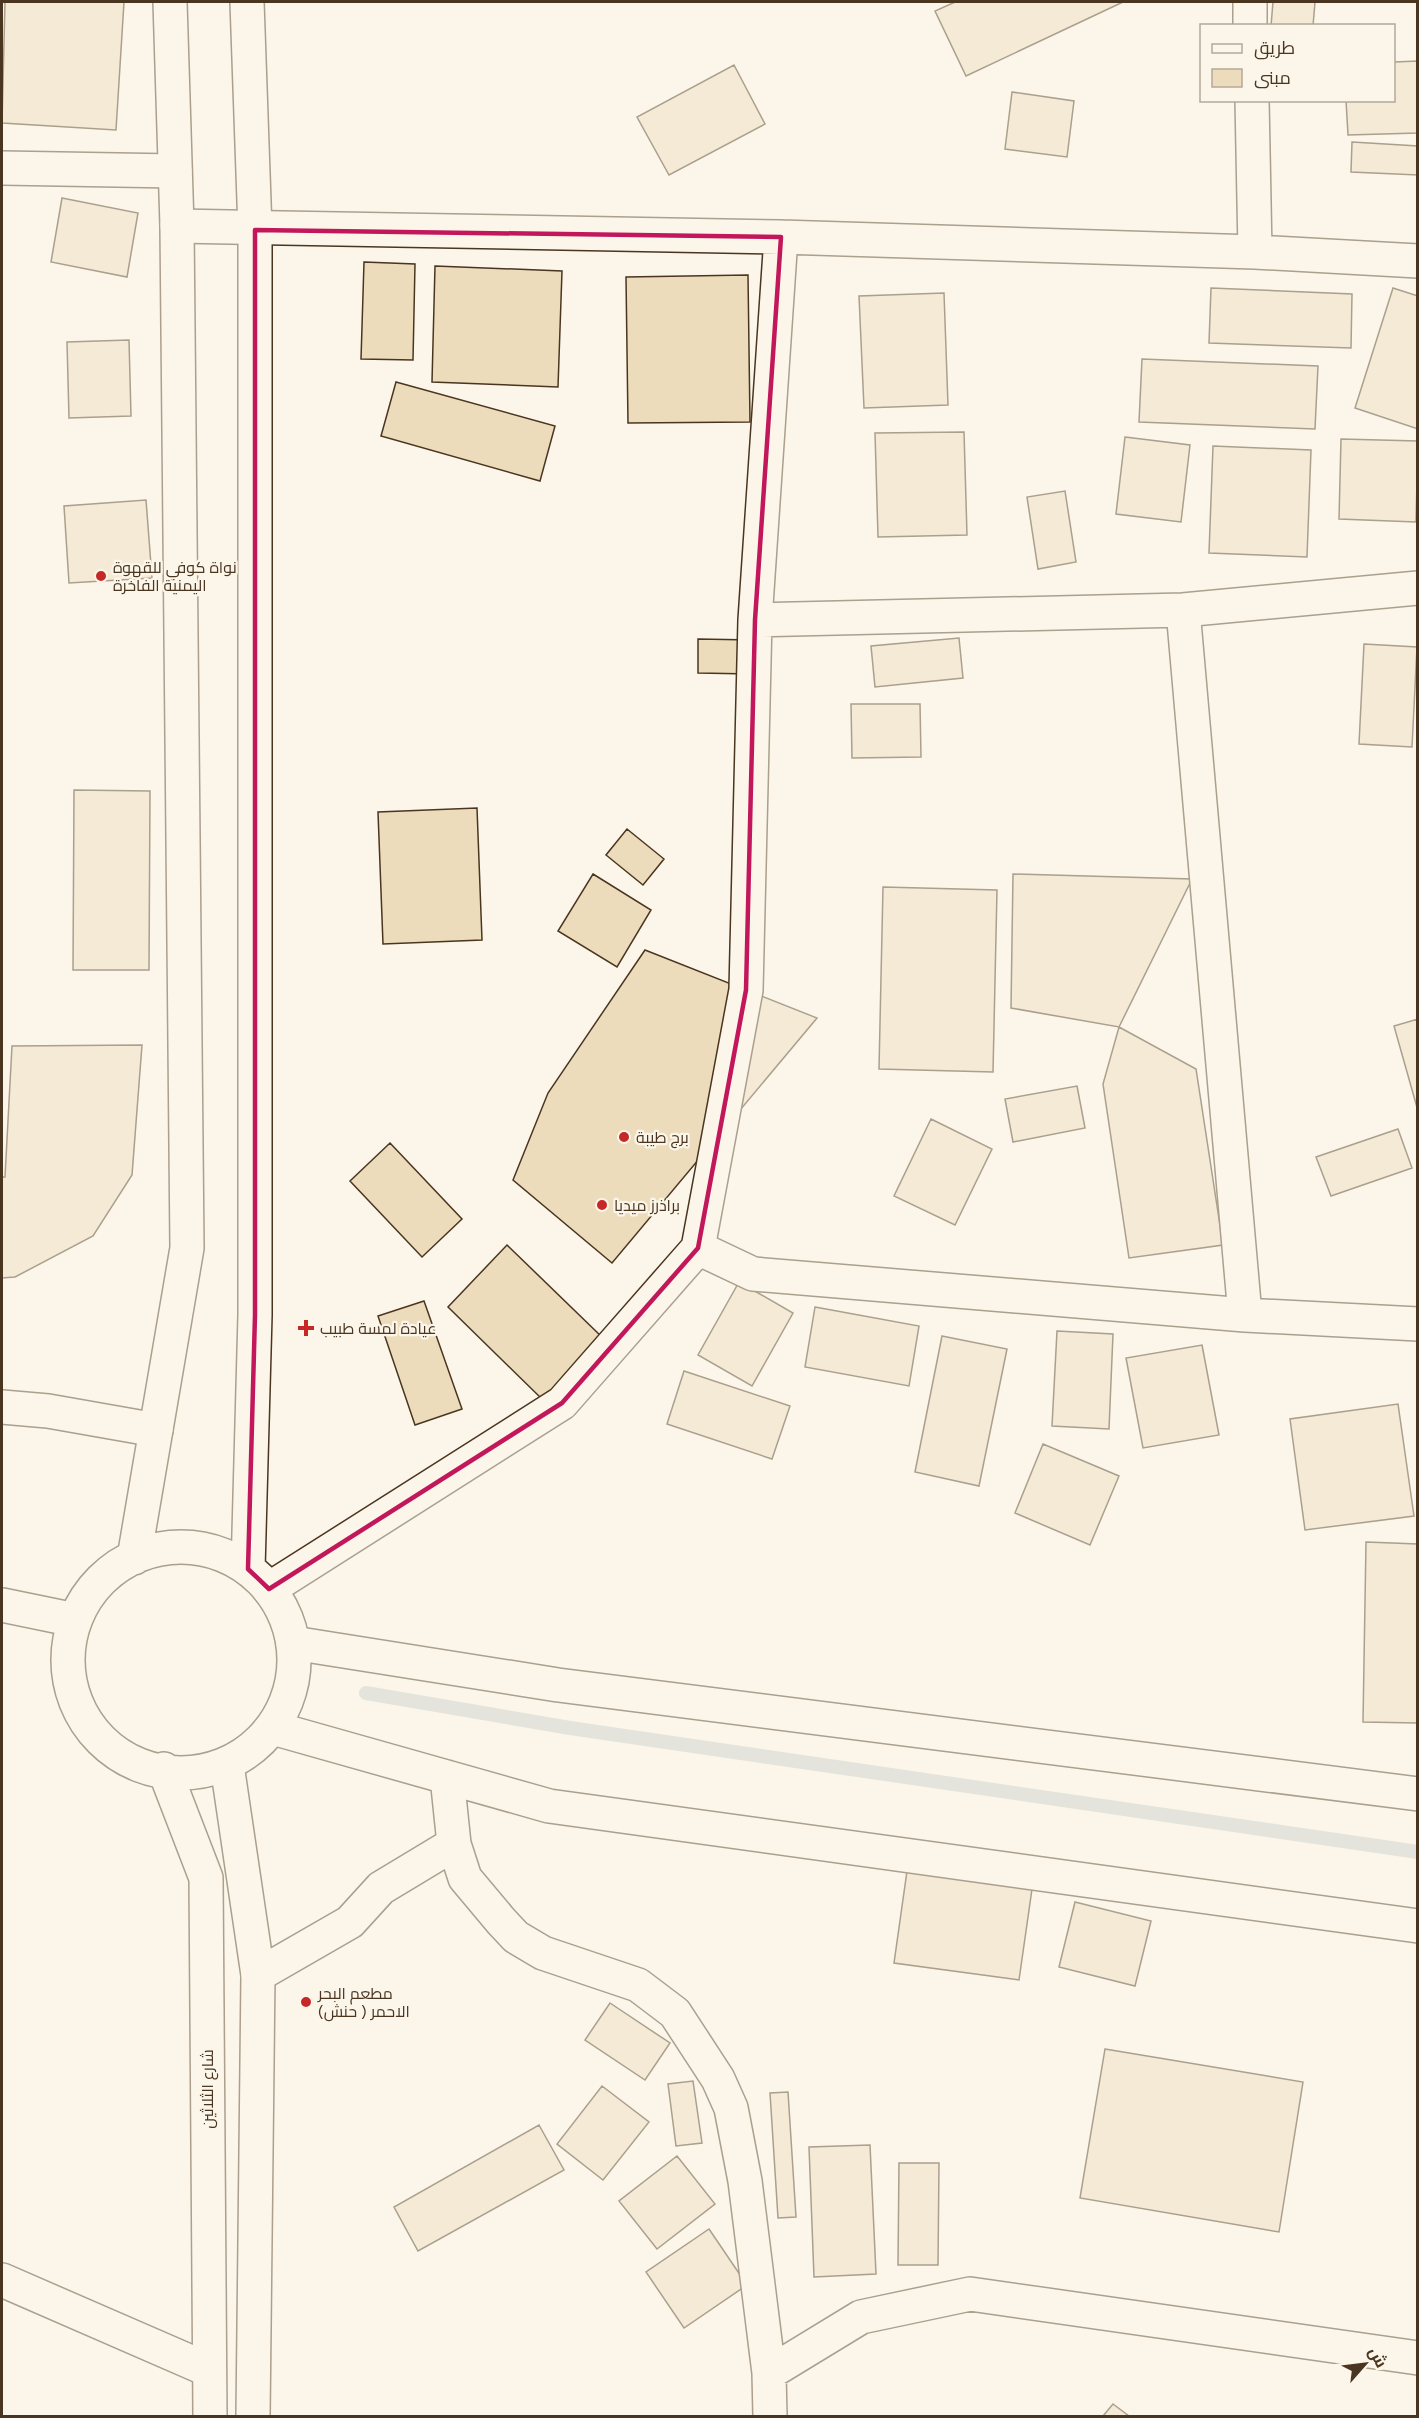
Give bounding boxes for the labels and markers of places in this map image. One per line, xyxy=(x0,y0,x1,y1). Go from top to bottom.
place label: نواة كوفي للقهوة اليمنية الفاخرة xyxy=(113,558,237,595)
marker: نواة كوفي للقهوة اليمنية الفاخرة xyxy=(94,569,108,583)
place label: برج طيبة xyxy=(636,1128,689,1149)
marker: برج طيبة xyxy=(617,1130,631,1144)
place label: براذرز ميديا xyxy=(614,1196,680,1215)
marker: براذرز ميديا xyxy=(595,1198,609,1212)
marker: عيادة لمسة طبيب xyxy=(297,1319,315,1337)
place label: عيادة لمسة طبيب xyxy=(320,1319,436,1338)
place label: مطعم البحر الاحمر ( حنش) xyxy=(317,1984,410,2022)
marker: مطعم البحر الاحمر ( حنش) xyxy=(299,1995,313,2009)

